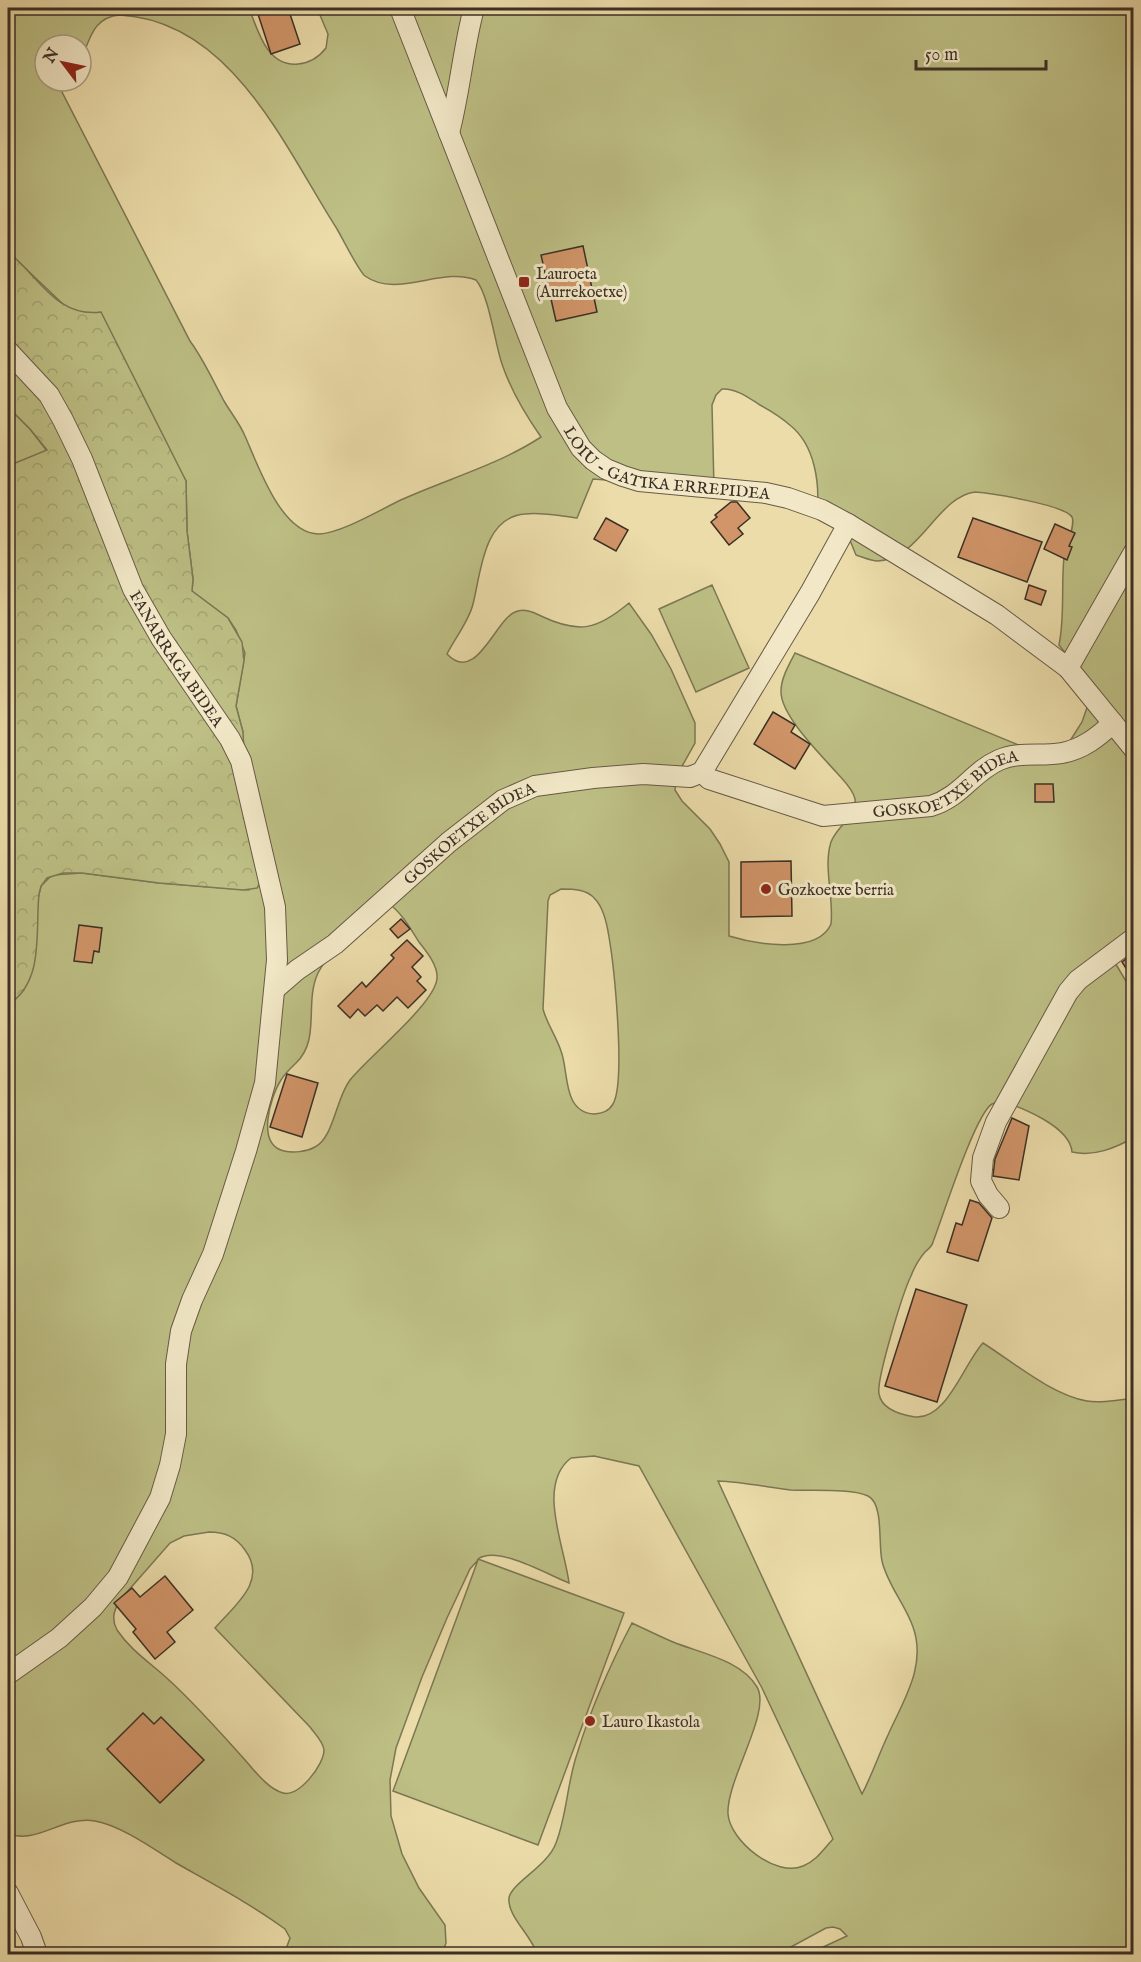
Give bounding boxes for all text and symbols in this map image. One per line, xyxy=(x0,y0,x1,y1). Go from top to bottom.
north arrow xyxy=(33,33,93,93)
scale bar xyxy=(916,33,1046,71)
text: 50 m xyxy=(925,44,958,67)
text: N xyxy=(39,45,64,68)
place label: Lauroeta (Aurrekoetxe) xyxy=(536,265,627,303)
marker: Lauroeta (Aurrekoetxe) xyxy=(517,275,531,289)
street label: LOIU - GATIKA ERREPIDEA xyxy=(558,423,772,505)
street label: FANARRAGA BIDEA xyxy=(124,588,228,732)
street label: GOSKOETXE BIDEA xyxy=(872,747,1021,823)
street label: GOSKOETXE BIDEA xyxy=(400,779,540,890)
place label: Gozkoetxe berria xyxy=(778,881,894,901)
marker: Gozkoetxe berria xyxy=(759,882,773,896)
place label: Lauro Ikastola xyxy=(602,1713,700,1733)
marker: Lauro Ikastola xyxy=(583,1714,597,1728)

